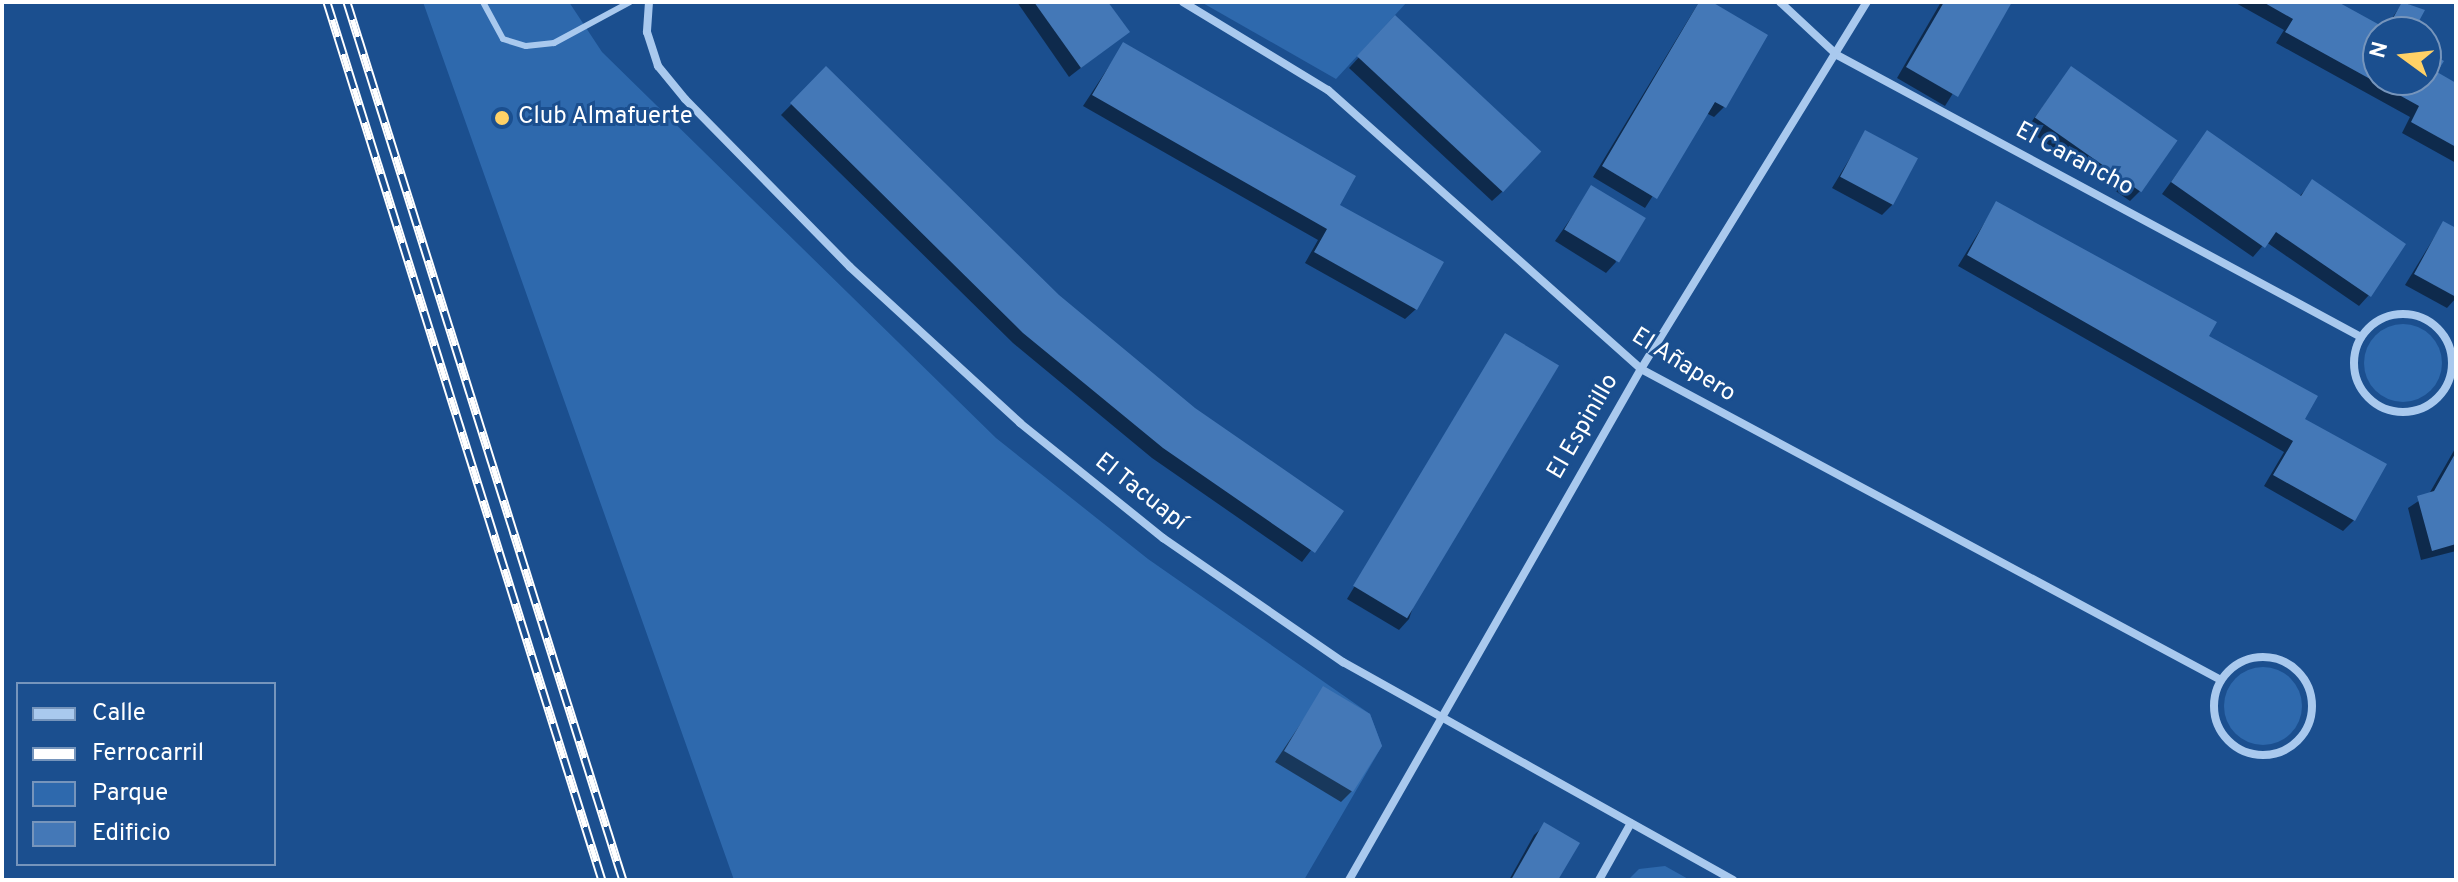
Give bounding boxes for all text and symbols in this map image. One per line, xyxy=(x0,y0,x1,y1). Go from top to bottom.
north arrow xyxy=(2362,16,2442,96)
text: N xyxy=(2365,39,2395,61)
place label: Club Almafuerte xyxy=(518,104,694,132)
marker: Club Almafuerte xyxy=(493,109,511,127)
street label: El Carancho xyxy=(2010,117,2138,203)
street label: El Añapero xyxy=(1625,322,1741,410)
street label: El Espinillo xyxy=(1542,369,1626,485)
street label: El Tacuapí xyxy=(1088,448,1192,538)
legend xyxy=(16,682,276,866)
text: Calle xyxy=(92,699,146,729)
text: Ferrocarril xyxy=(92,739,204,769)
text: Parque xyxy=(92,779,168,809)
text: Edificio xyxy=(92,819,171,849)

